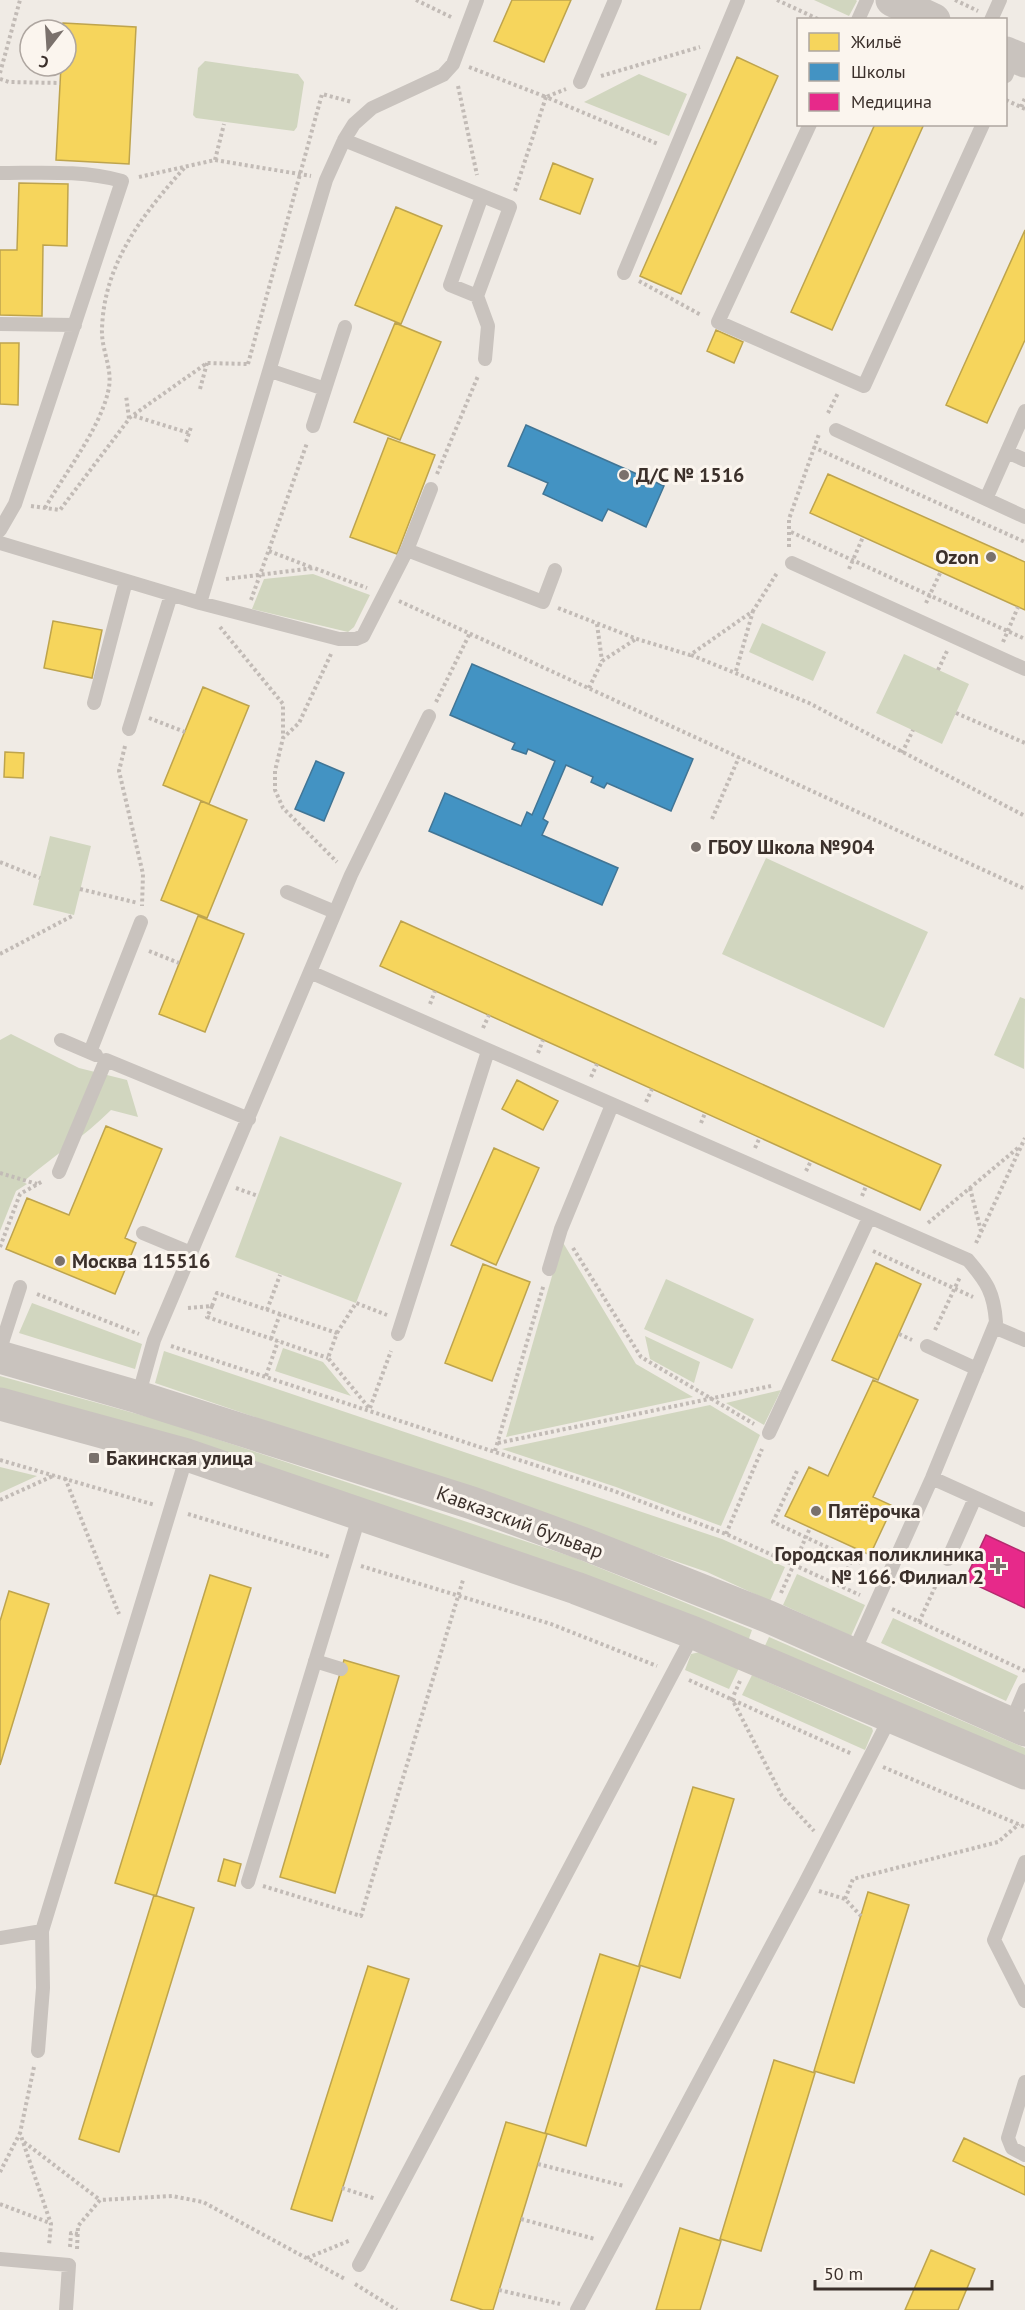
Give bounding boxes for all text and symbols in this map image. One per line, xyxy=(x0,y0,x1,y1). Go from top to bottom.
north arrow xyxy=(18,18,78,78)
legend xyxy=(797,18,1007,126)
text: Жильё xyxy=(850,30,902,53)
text: С xyxy=(36,51,51,73)
text: Школы xyxy=(851,60,906,83)
text: Медицина xyxy=(851,90,932,113)
place label: Д/C № 1516 xyxy=(636,462,744,488)
marker: Д/C № 1516 xyxy=(617,468,631,482)
place label: Ozon xyxy=(935,544,979,570)
marker: Ozon xyxy=(984,550,998,564)
place label: ГБОУ Школа №904 xyxy=(708,834,875,860)
marker: ГБОУ Школа №904 xyxy=(689,840,703,854)
place label: Москва 115516 xyxy=(72,1248,210,1274)
marker: Москва 115516 xyxy=(53,1254,67,1268)
place label: Бакинская улица xyxy=(106,1445,253,1471)
marker: Бакинская улица xyxy=(87,1451,101,1465)
street label: Кавказский бульвар xyxy=(433,1480,607,1564)
place label: Пятёрочка xyxy=(828,1498,921,1524)
marker: Пятёрочка xyxy=(809,1504,823,1518)
place label: Городская поликлиника № 166. Филиал 2 xyxy=(775,1541,984,1590)
marker: Городская поликлиника № 166. Филиал 2 xyxy=(989,1557,1007,1575)
scale bar xyxy=(815,2253,992,2291)
text: 50 m xyxy=(824,2262,863,2285)

